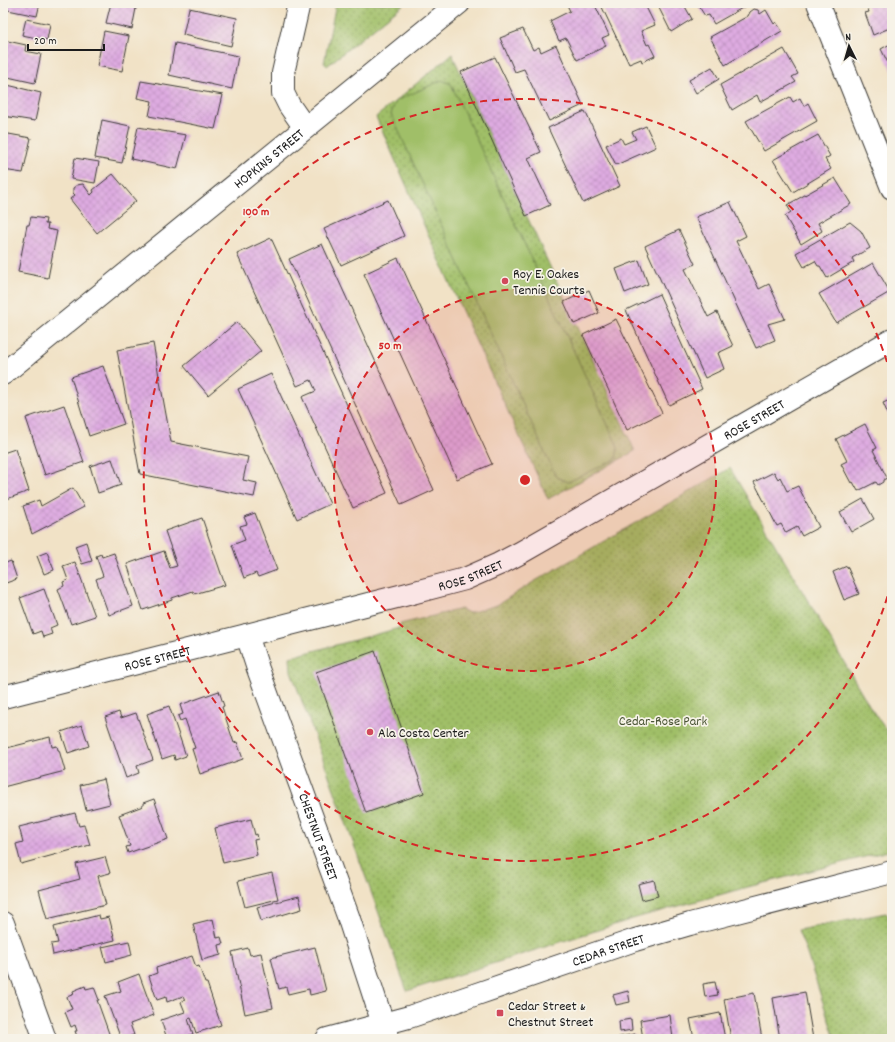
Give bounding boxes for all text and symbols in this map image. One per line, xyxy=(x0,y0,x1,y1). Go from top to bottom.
scale bar xyxy=(28,26,104,52)
north arrow xyxy=(829,26,869,66)
text: N xyxy=(845,30,852,46)
text: 20 m xyxy=(34,33,57,50)
street label: HOPKINS STREET xyxy=(230,125,309,195)
text: 100 m xyxy=(243,204,269,221)
place label: Roy E. Oakes Tennis Courts xyxy=(513,265,585,301)
marker: Roy E. Oakes Tennis Courts xyxy=(500,276,510,286)
text: 50 m xyxy=(378,338,402,355)
street label: ROSE STREET xyxy=(720,395,789,446)
centre of rings xyxy=(518,473,532,487)
street label: ROSE STREET xyxy=(436,555,507,598)
street label: ROSE STREET xyxy=(122,642,193,678)
park label: Cedar-Rose Park xyxy=(619,712,707,732)
place label: Ala Costa Center xyxy=(378,724,470,744)
marker: Ala Costa Center xyxy=(365,727,375,737)
street label: CHESTNUT STREET xyxy=(292,791,342,884)
street label: CEDAR STREET xyxy=(570,930,647,973)
place label: Cedar Street & Chestnut Street xyxy=(508,997,593,1033)
marker: Cedar Street & Chestnut Street xyxy=(495,1008,505,1018)

